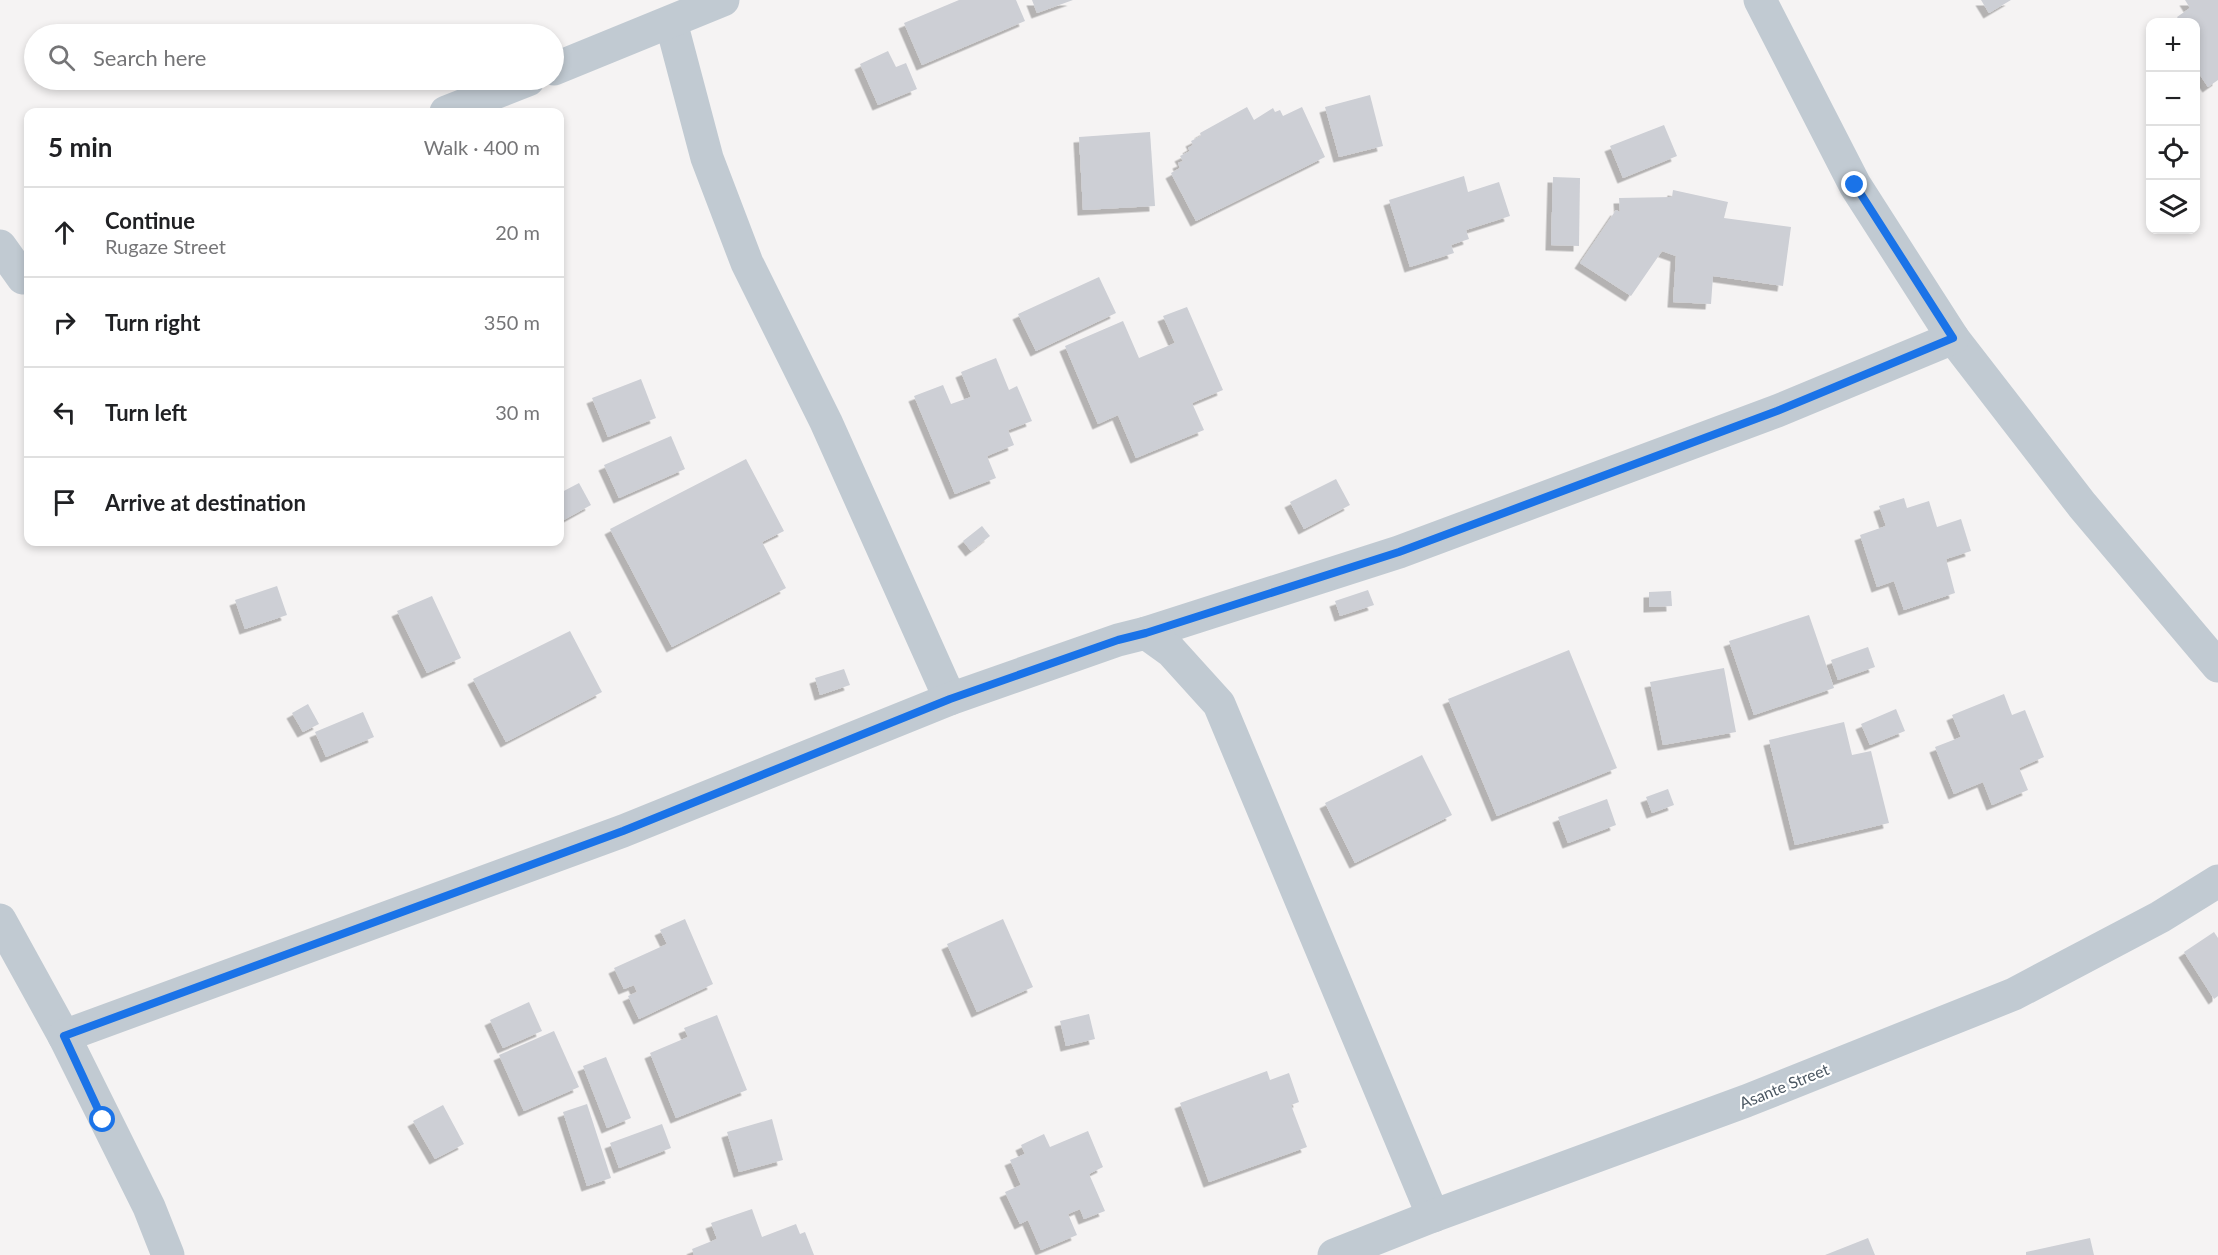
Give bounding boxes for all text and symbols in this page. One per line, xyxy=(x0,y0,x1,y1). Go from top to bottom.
map controls xyxy=(2146,18,2200,234)
button: + xyxy=(2146,18,2200,72)
search box xyxy=(24,24,564,90)
icon: search xyxy=(45,41,78,74)
text: Search here xyxy=(93,44,206,71)
button: − xyxy=(2146,72,2200,126)
button: locate xyxy=(2146,126,2200,180)
text: 5 min xyxy=(48,131,112,163)
text: Walk · 400 m xyxy=(424,135,540,159)
route end xyxy=(1841,171,1867,197)
button: layers xyxy=(2146,180,2200,234)
text: Continue xyxy=(105,207,195,234)
icon: ahead xyxy=(48,216,81,249)
text: 20 m xyxy=(495,220,540,244)
text: Rugaze Street xyxy=(105,234,226,258)
icon: right xyxy=(48,306,81,339)
text: Turn right xyxy=(105,309,200,336)
text: 350 m xyxy=(484,310,540,334)
icon: left xyxy=(48,396,81,429)
text: Turn left xyxy=(105,399,187,426)
text: 30 m xyxy=(495,400,540,424)
icon: arrive xyxy=(48,486,81,519)
text: Arrive at destination xyxy=(105,489,306,516)
street label: Asante Street xyxy=(1736,1059,1832,1112)
route start xyxy=(89,1106,115,1132)

